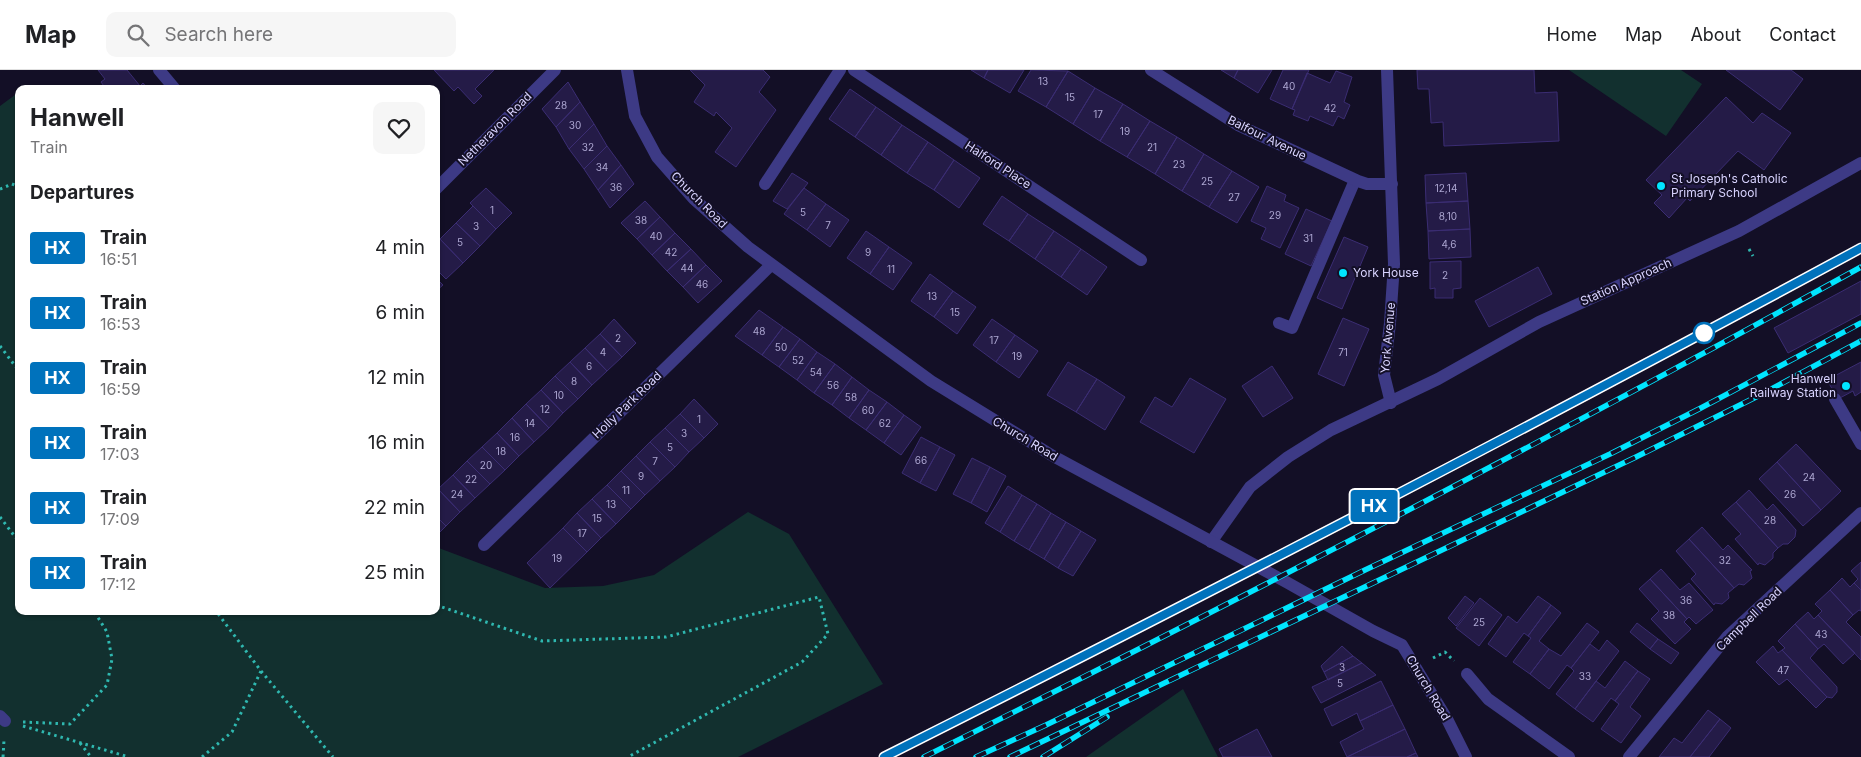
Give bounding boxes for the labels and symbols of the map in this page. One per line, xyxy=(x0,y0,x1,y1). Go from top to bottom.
house number: 13 xyxy=(1038,75,1048,87)
house number: 40 xyxy=(1283,80,1295,92)
street label: Netheravon Road xyxy=(455,89,535,169)
house number: 15 xyxy=(1065,91,1075,103)
house number: 28 xyxy=(555,99,567,111)
house number: 42 xyxy=(1324,102,1336,114)
house number: 17 xyxy=(1093,108,1103,120)
street label: Balfour Avenue xyxy=(1225,112,1309,163)
house number: 30 xyxy=(569,119,581,131)
house number: 19 xyxy=(1120,125,1130,137)
street label: Halford Place xyxy=(962,138,1034,192)
house number: 32 xyxy=(582,141,594,153)
house number: 21 xyxy=(1147,141,1157,153)
house number: 23 xyxy=(1173,158,1185,170)
house number: 34 xyxy=(596,161,608,173)
street label: Church Road xyxy=(668,168,731,231)
place label: St Joseph's Catholic Primary School xyxy=(1671,171,1788,200)
house number: 25 xyxy=(1201,175,1213,187)
marker: St Joseph's Catholic Primary School xyxy=(1655,180,1667,192)
house number: 36 xyxy=(610,181,622,193)
house number: 12,14 xyxy=(1435,182,1457,194)
house number: 27 xyxy=(1228,191,1240,203)
house number: 1 xyxy=(490,204,494,216)
house number: 5 xyxy=(800,206,806,218)
house number: 29 xyxy=(1269,209,1281,221)
house number: 8,10 xyxy=(1439,210,1457,222)
house number: 38 xyxy=(635,214,647,226)
house number: 7 xyxy=(825,219,831,231)
house number: 3 xyxy=(473,220,479,232)
house number: 40 xyxy=(650,230,662,242)
house number: 31 xyxy=(1303,232,1313,244)
house number: 5 xyxy=(457,236,463,248)
house number: 4,6 xyxy=(1442,238,1456,250)
house number: 42 xyxy=(665,246,677,258)
house number: 9 xyxy=(865,246,871,258)
street label: Station Approach xyxy=(1578,255,1674,308)
house number: 44 xyxy=(681,262,693,274)
house number: 11 xyxy=(887,263,895,275)
place label: York House xyxy=(1353,265,1419,280)
marker: York House xyxy=(1337,267,1349,279)
house number: 2 xyxy=(1442,269,1448,281)
house number: 46 xyxy=(696,278,708,290)
house number: 13 xyxy=(927,290,937,302)
street label: York Avenue xyxy=(1377,302,1398,374)
house number: 15 xyxy=(950,306,960,318)
unlabelled marker xyxy=(1693,322,1715,344)
house number: 48 xyxy=(753,325,765,337)
house number: 2 xyxy=(615,332,621,344)
house number: 17 xyxy=(989,334,999,346)
house number: 50 xyxy=(775,341,787,353)
house number: 4 xyxy=(600,346,606,358)
house number: 71 xyxy=(1338,346,1348,358)
house number: 19 xyxy=(1012,350,1022,362)
house number: 52 xyxy=(792,354,804,366)
house number: 6 xyxy=(586,360,592,372)
house number: 54 xyxy=(810,366,822,378)
street label: Holly Park Road xyxy=(589,368,664,441)
place label: Hanwell Railway Station xyxy=(1750,371,1836,400)
house number: 8 xyxy=(571,375,577,387)
house number: 56 xyxy=(827,379,839,391)
marker: Hanwell Railway Station xyxy=(1840,380,1852,392)
house number: 10 xyxy=(554,389,564,401)
house number: 58 xyxy=(845,391,857,403)
house number: 12 xyxy=(540,403,550,415)
house number: 60 xyxy=(862,404,874,416)
house number: 1 xyxy=(697,413,701,425)
street label: Church Road xyxy=(990,413,1061,464)
house number: 14 xyxy=(525,417,535,429)
house number: 62 xyxy=(879,417,891,429)
house number: 3 xyxy=(681,427,687,439)
house number: 16 xyxy=(510,431,520,443)
house number: 5 xyxy=(667,441,673,453)
house number: 18 xyxy=(496,445,506,457)
house number: 66 xyxy=(915,454,927,466)
house number: 7 xyxy=(652,455,658,467)
house number: 20 xyxy=(480,459,492,471)
house number: 9 xyxy=(638,470,644,482)
house number: 24 xyxy=(1803,471,1815,483)
house number: 22 xyxy=(465,473,477,485)
house number: 11 xyxy=(622,484,630,496)
house number: 24 xyxy=(451,488,463,500)
house number: 26 xyxy=(1784,488,1796,500)
line badge: HX xyxy=(1352,490,1396,522)
house number: 13 xyxy=(606,498,616,510)
house number: 15 xyxy=(592,512,602,524)
house number: 28 xyxy=(1764,514,1776,526)
house number: 17 xyxy=(577,527,587,539)
house number: 19 xyxy=(552,552,562,564)
house number: 32 xyxy=(1719,554,1731,566)
street label: Campbell Road xyxy=(1713,583,1785,654)
house number: 36 xyxy=(1680,594,1692,606)
house number: 38 xyxy=(1663,609,1675,621)
house number: 25 xyxy=(1473,616,1485,628)
house number: 43 xyxy=(1815,628,1827,640)
street label: Church Road xyxy=(1403,652,1454,723)
house number: 3 xyxy=(1339,661,1345,673)
house number: 47 xyxy=(1777,664,1789,676)
house number: 33 xyxy=(1579,670,1591,682)
house number: 5 xyxy=(1337,677,1343,689)

